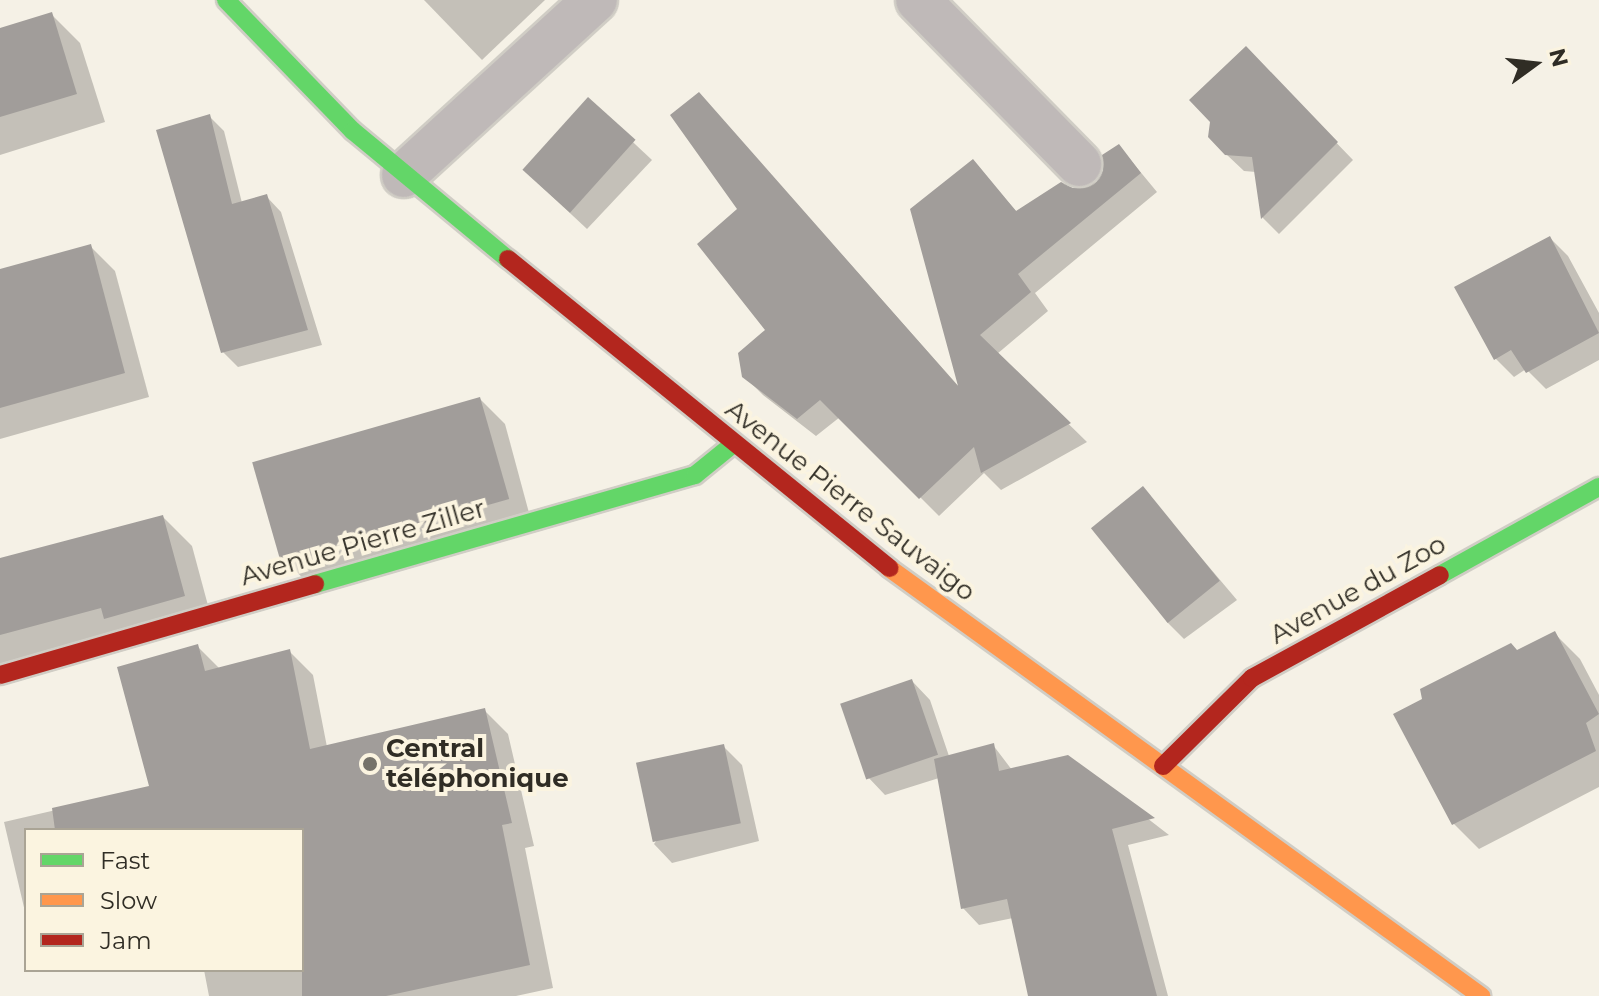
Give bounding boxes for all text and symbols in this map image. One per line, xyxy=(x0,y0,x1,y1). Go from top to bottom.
north arrow xyxy=(1495,24,1575,104)
text: N xyxy=(1543,46,1574,70)
street label: Avenue Pierre Sauvaigo xyxy=(719,394,981,608)
street label: Avenue Pierre Ziller xyxy=(237,493,489,593)
street label: Avenue du Zoo xyxy=(1265,529,1451,651)
place label: Central téléphonique xyxy=(386,733,569,794)
marker: Central téléphonique xyxy=(361,755,379,773)
legend xyxy=(24,828,304,972)
text: Fast xyxy=(100,846,150,875)
text: Slow xyxy=(100,886,157,915)
text: Jam xyxy=(100,926,152,955)

